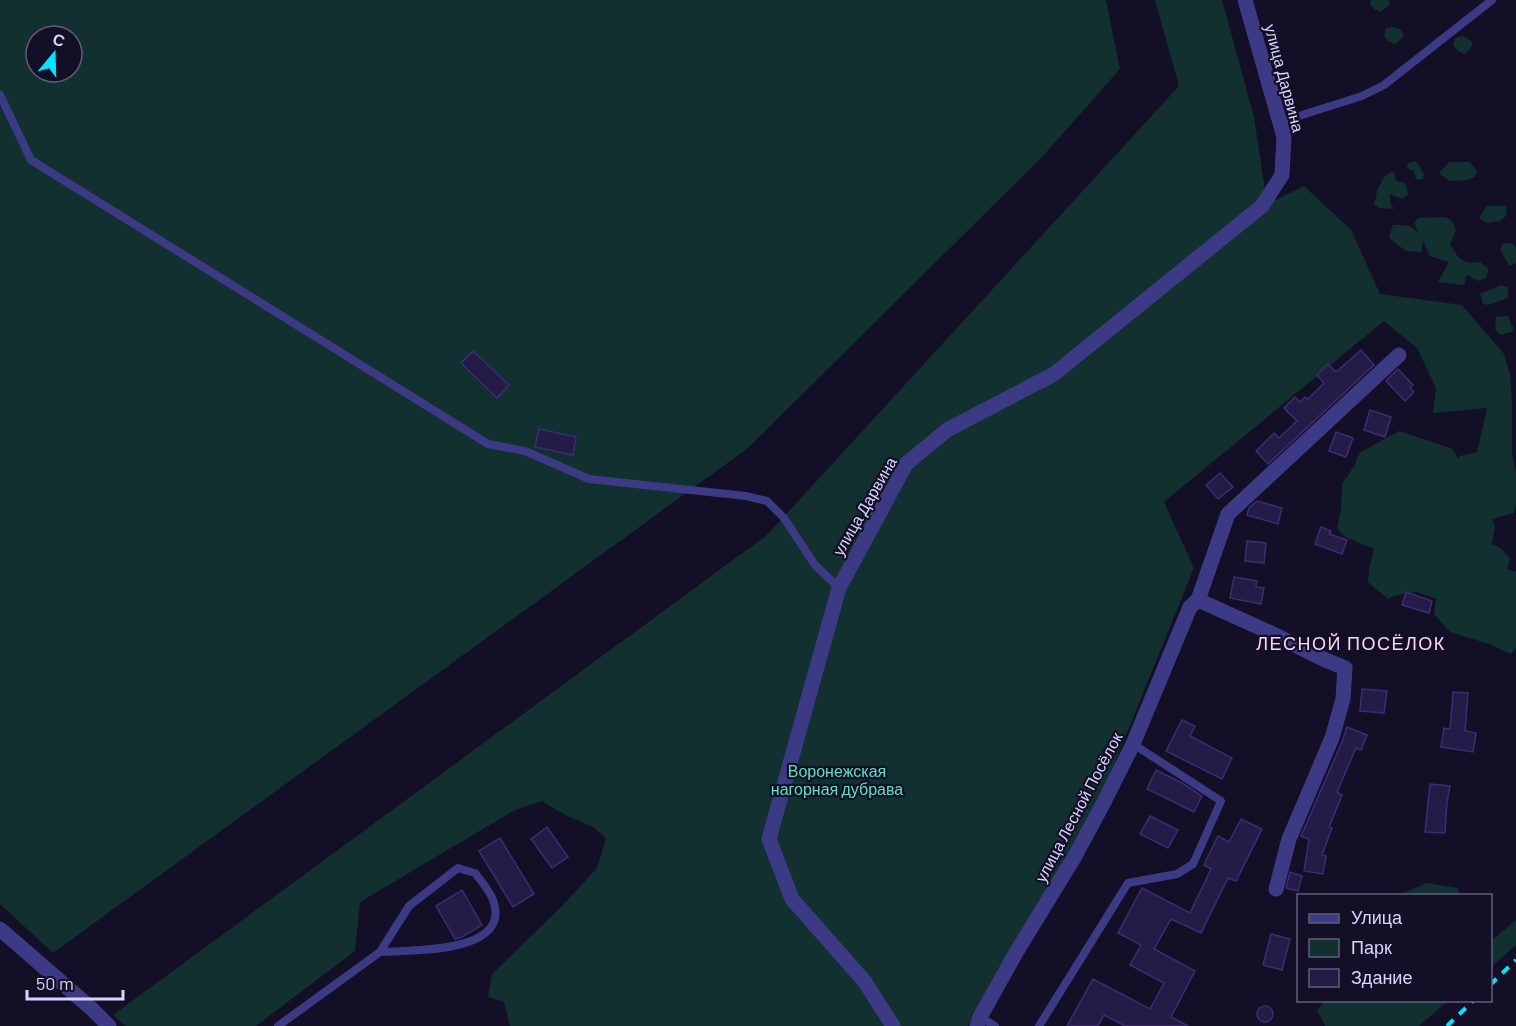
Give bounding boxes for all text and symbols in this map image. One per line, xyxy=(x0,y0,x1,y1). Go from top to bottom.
street label: улица Дарвина xyxy=(1261,22,1309,134)
north arrow xyxy=(24,24,84,84)
text: С xyxy=(50,28,68,50)
street label: улица Дарвина xyxy=(828,453,900,559)
district label: ЛЕСНОЙ ПОСЁЛОК xyxy=(1256,632,1446,654)
street label: улица Лесной Посёлок xyxy=(1030,728,1126,885)
park label: Воронежская нагорная дубрава xyxy=(771,761,903,798)
legend xyxy=(1297,894,1492,1002)
text: Улица xyxy=(1351,906,1403,928)
text: Парк xyxy=(1351,936,1392,958)
scale bar xyxy=(27,963,123,1001)
text: Здание xyxy=(1351,966,1412,988)
text: 50 m xyxy=(36,972,74,994)

